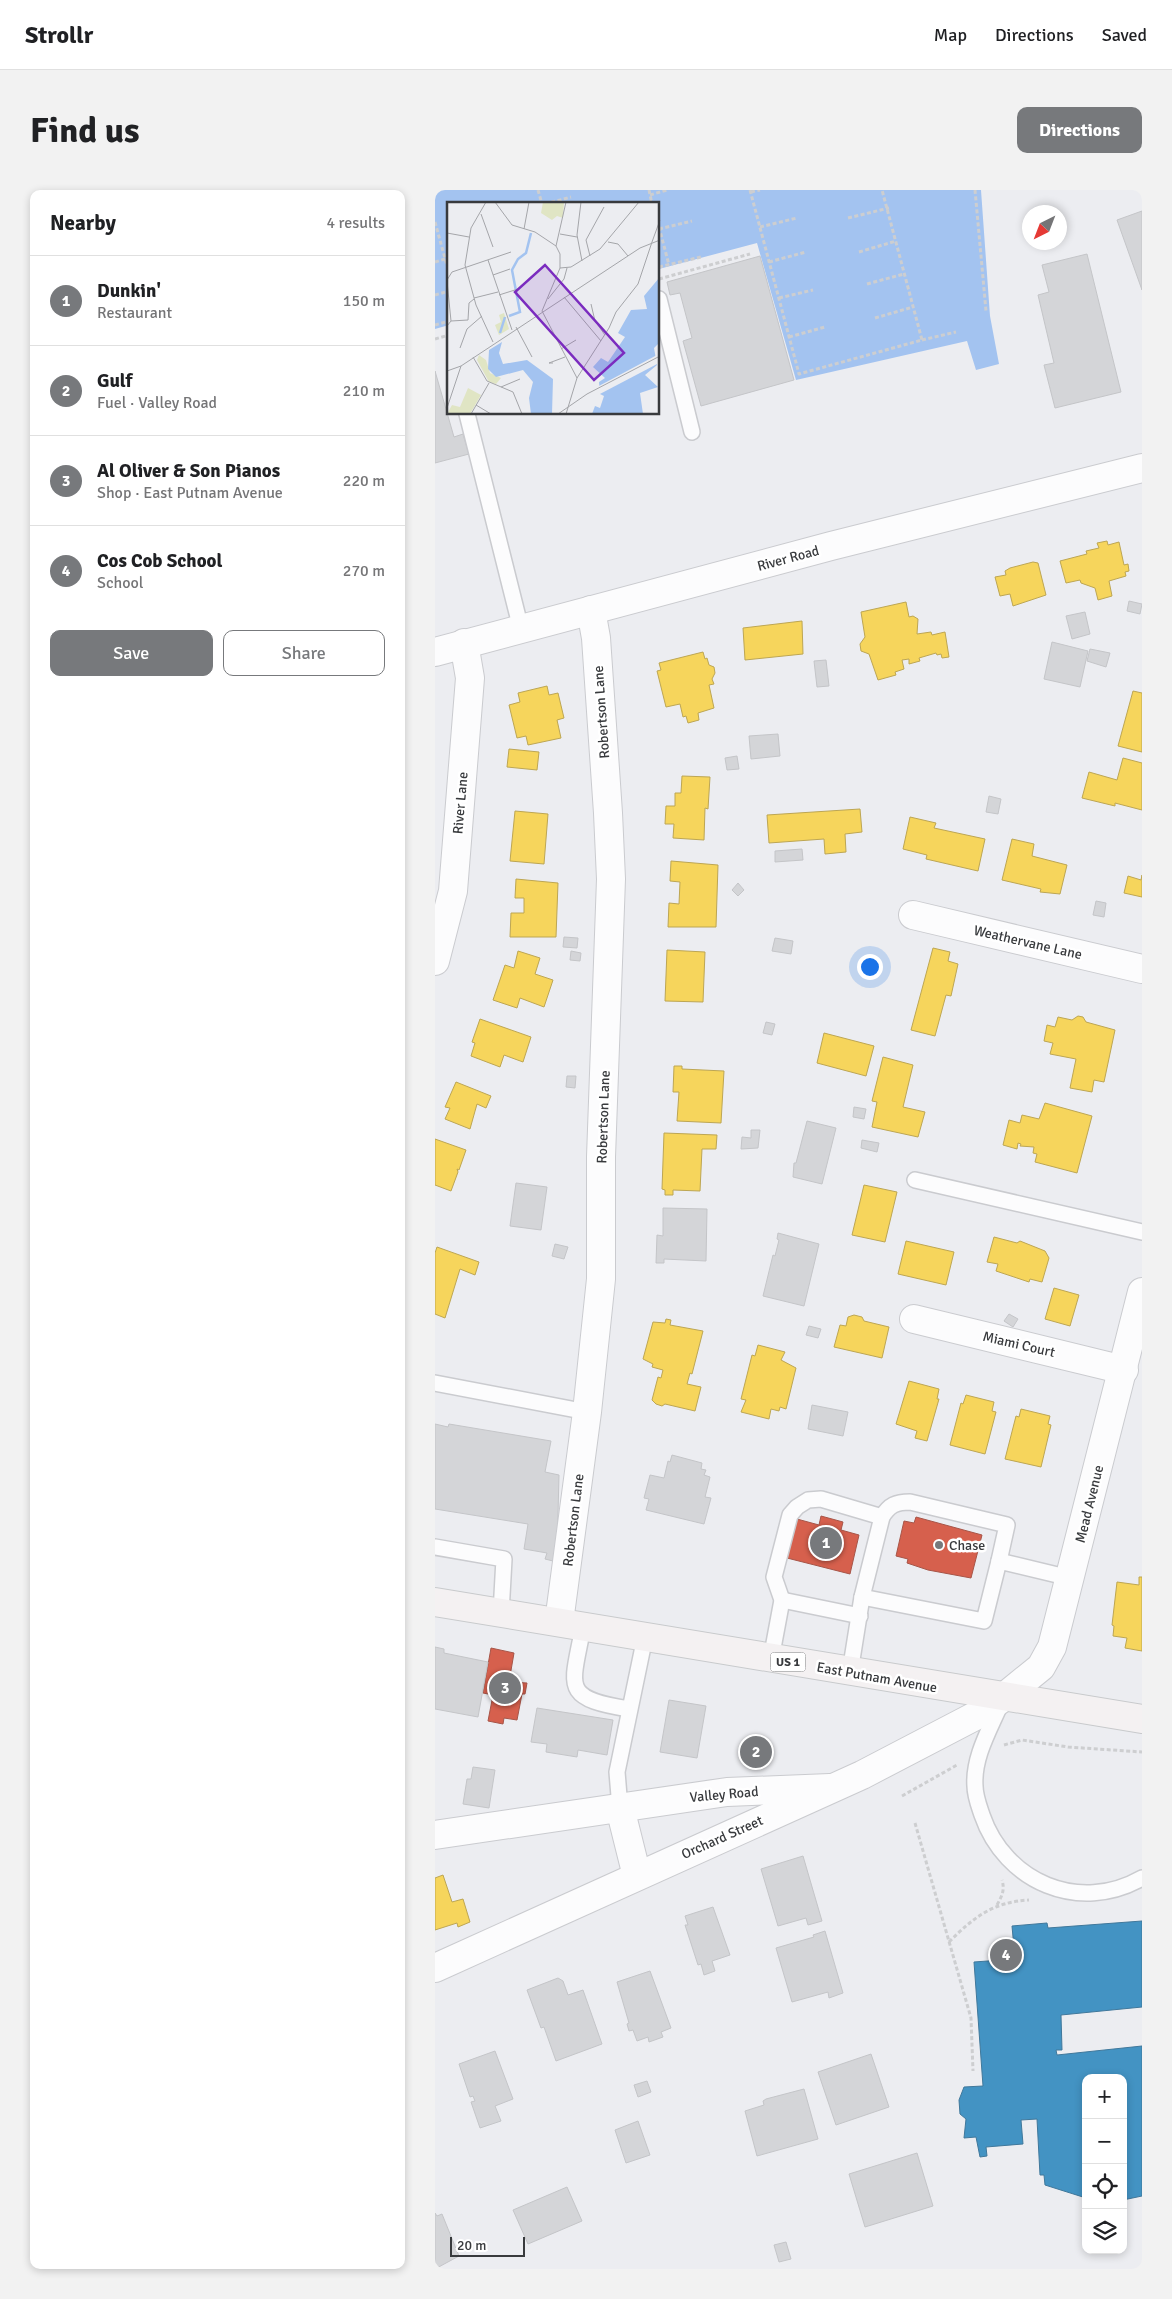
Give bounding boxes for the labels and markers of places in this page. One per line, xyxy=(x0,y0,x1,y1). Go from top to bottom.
pin: 1 xyxy=(810,1524,842,1562)
place label: Chase xyxy=(949,1537,985,1554)
marker: Chase xyxy=(933,1539,945,1551)
pin: 3 xyxy=(489,1669,521,1707)
pin: 2 xyxy=(740,1733,772,1771)
pin: 4 xyxy=(990,1936,1022,1974)

